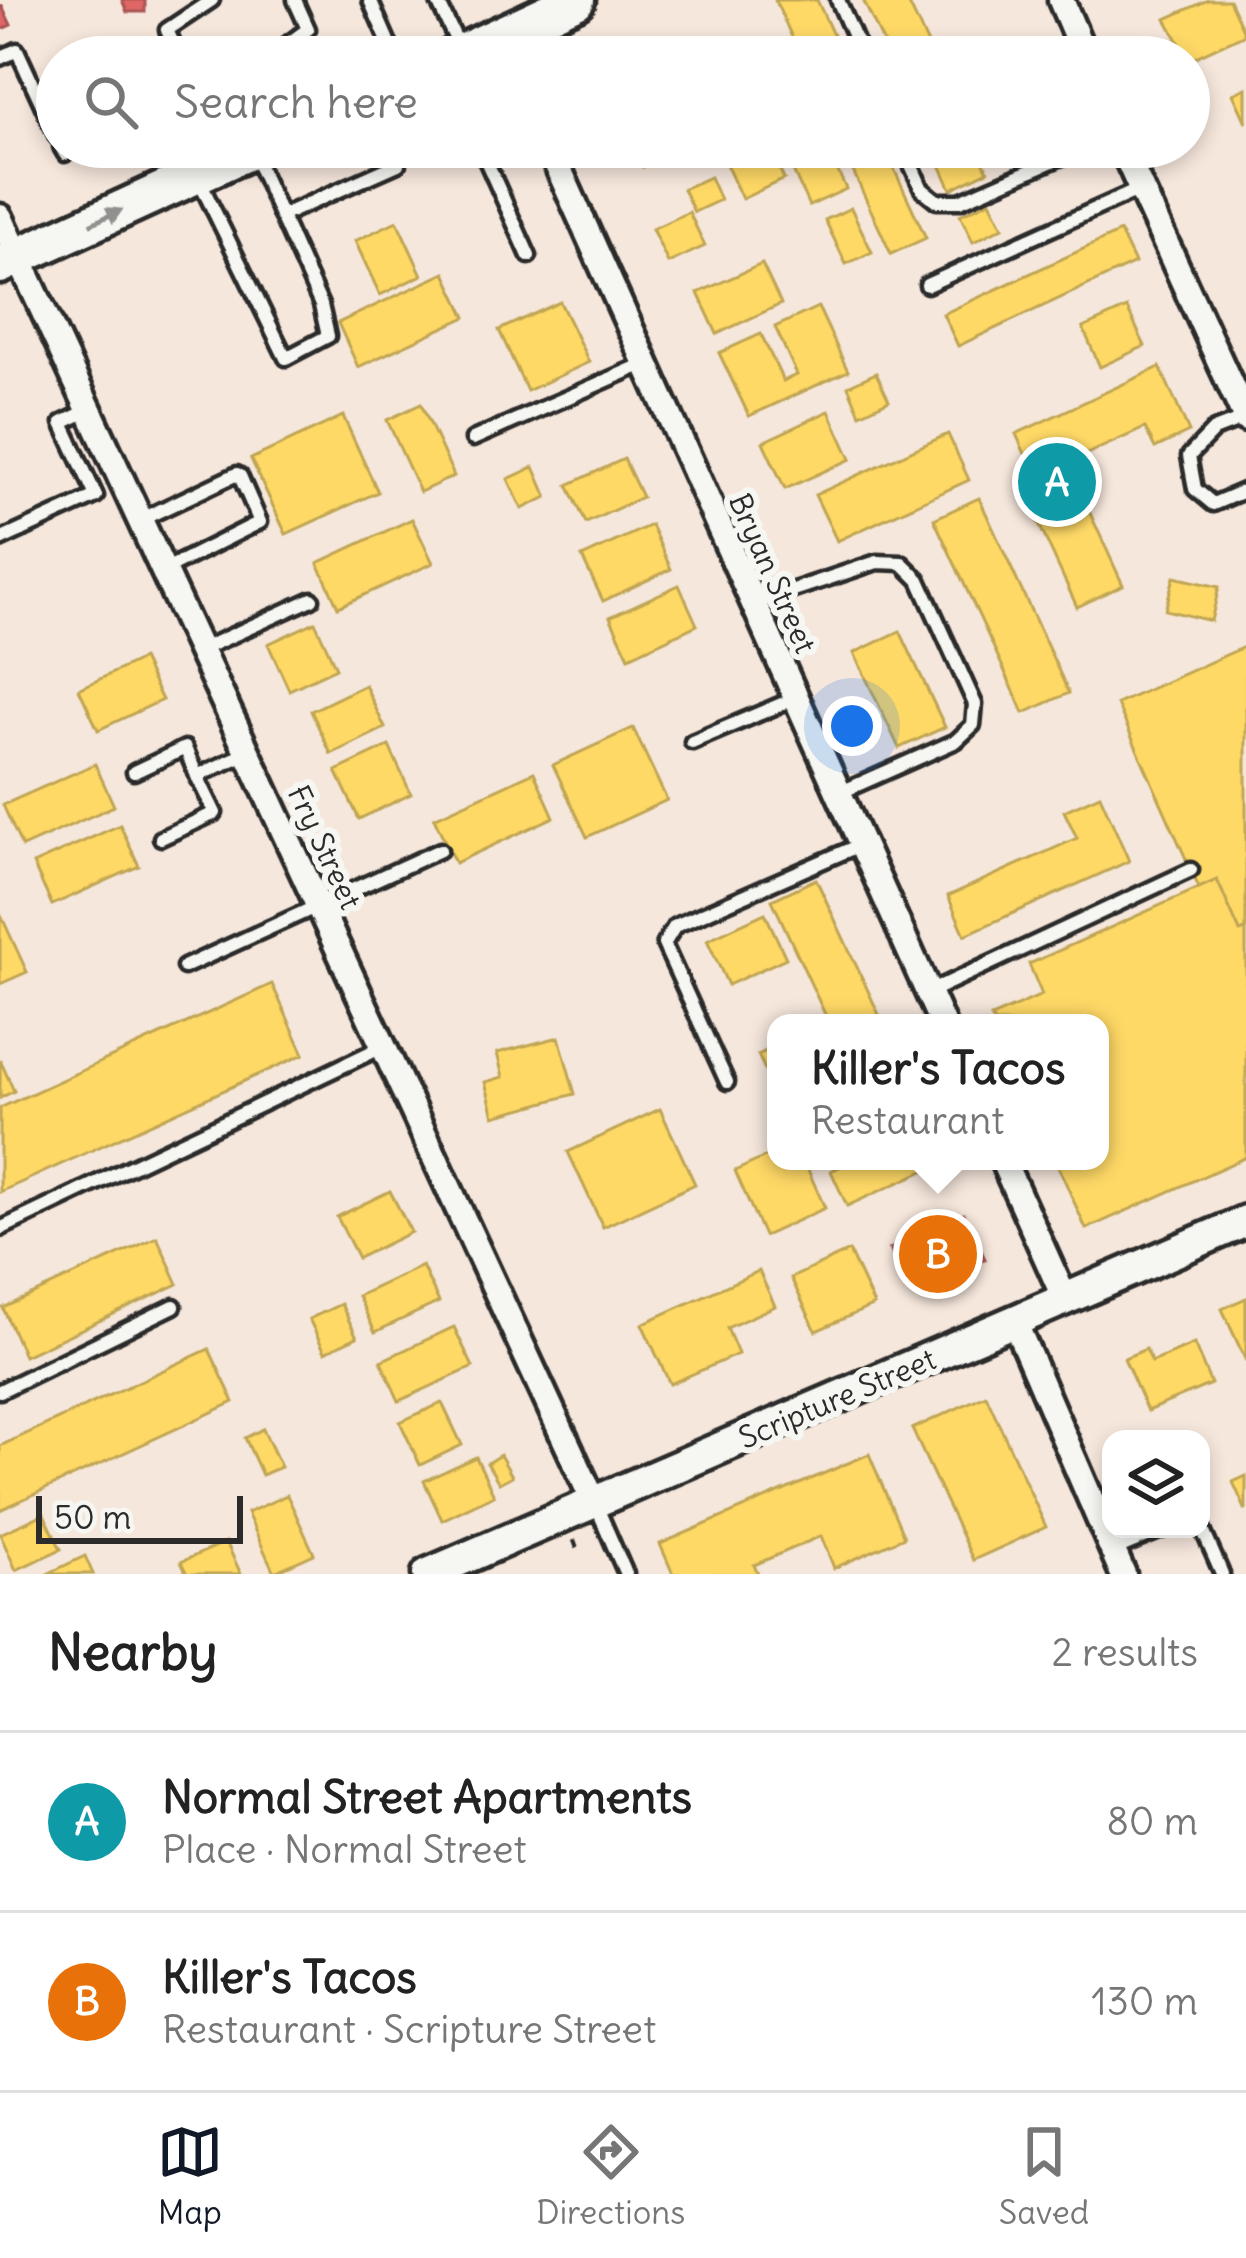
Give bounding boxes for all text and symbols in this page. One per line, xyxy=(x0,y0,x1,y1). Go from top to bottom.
search box xyxy=(36,36,1210,168)
icon: search xyxy=(78,69,144,135)
text: Search here xyxy=(174,74,418,130)
one-way arrow xyxy=(89,206,124,226)
pin: A xyxy=(1018,437,1096,527)
street label: Bryan Street xyxy=(721,487,825,659)
your location xyxy=(822,696,882,756)
street label: Fry Street xyxy=(280,779,370,915)
popup xyxy=(767,1014,1109,1170)
text: Killer's Tacos xyxy=(811,1040,1065,1096)
text: Restaurant xyxy=(811,1096,1005,1145)
pin: B xyxy=(899,1209,977,1299)
street label: Scripture Street xyxy=(733,1339,941,1457)
map controls xyxy=(1102,1430,1210,1538)
button: layers xyxy=(1102,1430,1210,1538)
scale bar xyxy=(36,1490,243,1543)
text: 50 m xyxy=(54,1496,131,1538)
text: Nearby xyxy=(48,1620,217,1684)
text: 2 results xyxy=(1051,1628,1198,1677)
text: Normal Street Apartments xyxy=(162,1769,692,1825)
text: A xyxy=(74,1797,100,1846)
text: 80 m xyxy=(1106,1797,1198,1846)
text: Place · Normal Street xyxy=(162,1825,527,1874)
text: Killer's Tacos xyxy=(162,1949,417,2005)
text: B xyxy=(74,1977,100,2026)
text: 130 m xyxy=(1091,1977,1198,2026)
text: Restaurant · Scripture Street xyxy=(162,2005,656,2054)
tab: Map xyxy=(157,2119,223,2233)
tab: Directions xyxy=(536,2119,685,2233)
tab: Saved xyxy=(999,2119,1089,2233)

